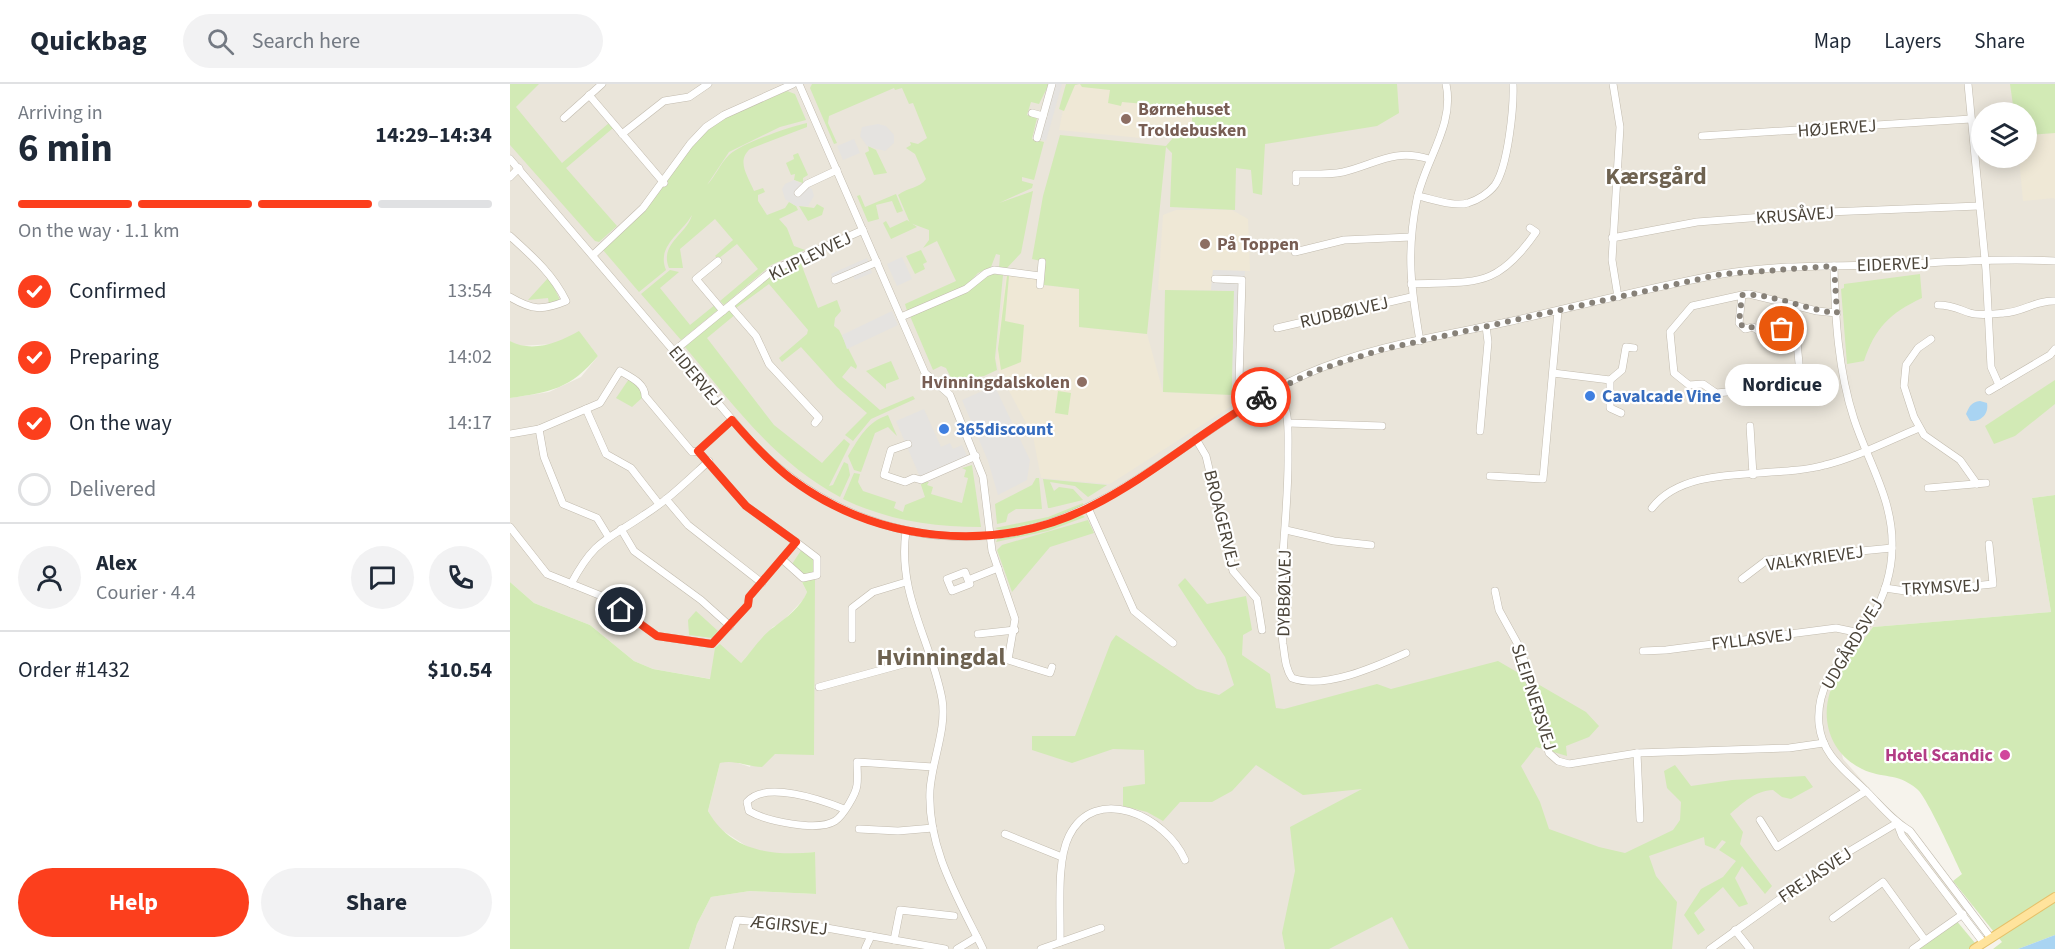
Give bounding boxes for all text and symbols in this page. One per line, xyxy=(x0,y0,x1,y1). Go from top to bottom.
search box xyxy=(183,14,603,68)
text: Quickbag xyxy=(30,21,147,61)
icon: search xyxy=(204,25,237,58)
text: Search here xyxy=(252,25,360,57)
text: Map xyxy=(1814,26,1851,56)
text: Layers xyxy=(1884,26,1941,56)
text: Share xyxy=(1974,26,2025,56)
place label: Børnehuset Troldebusken xyxy=(1138,97,1247,143)
text: Arriving in xyxy=(18,99,103,127)
map controls xyxy=(1971,102,2037,168)
button: layers xyxy=(1971,102,2037,168)
marker: Børnehuset Troldebusken xyxy=(1119,112,1133,126)
street label: HØJERVEJ xyxy=(1797,113,1877,144)
text: 14:29–14:34 xyxy=(375,119,492,151)
text: 6 min xyxy=(18,121,113,177)
district label: Kærsgård xyxy=(1605,159,1707,194)
street label: KRUSÅVEJ xyxy=(1755,200,1835,231)
text: On the way · 1.1 km xyxy=(18,217,180,245)
street label: KLIPLEVVEJ xyxy=(765,226,856,287)
place label: På Toppen xyxy=(1217,232,1299,257)
marker: På Toppen xyxy=(1198,237,1212,251)
street label: EIDERVEJ xyxy=(1856,251,1930,278)
icon: check xyxy=(18,275,51,308)
text: Confirmed xyxy=(69,275,166,307)
text: 13:54 xyxy=(447,277,492,305)
street label: RUDBØLVEJ xyxy=(1297,290,1391,335)
pin xyxy=(1756,303,1807,354)
icon: bag xyxy=(1765,312,1798,345)
icon: check xyxy=(18,341,51,374)
text: Preparing xyxy=(69,341,159,373)
street label: EIDERVEJ xyxy=(663,341,728,412)
text: 14:02 xyxy=(447,343,492,371)
callout: Nordicue xyxy=(1725,365,1839,407)
courier xyxy=(1231,367,1291,427)
place label: Hvinningdalskolen xyxy=(921,370,1070,395)
text: Nordicue xyxy=(1742,371,1822,399)
marker: Hvinningdalskolen xyxy=(1075,375,1089,389)
icon: bike xyxy=(1245,381,1278,414)
place label: Cavalcade Vine xyxy=(1602,384,1721,409)
marker: Cavalcade Vine xyxy=(1583,389,1597,403)
icon: check xyxy=(18,407,51,440)
text: On the way xyxy=(69,407,172,439)
text: 14:17 xyxy=(447,409,492,437)
place label: 365discount xyxy=(956,417,1053,442)
marker: 365discount xyxy=(937,422,951,436)
street label: BROAGERVEJ xyxy=(1197,467,1246,571)
text: Delivered xyxy=(69,473,156,505)
street label: VALKYRIEVEJ xyxy=(1765,539,1865,578)
button: person xyxy=(18,546,81,609)
button: chat xyxy=(351,546,414,609)
button: phone xyxy=(429,546,492,609)
text: Alex xyxy=(96,547,137,579)
street label: DYBBØLVEJ xyxy=(1271,549,1298,637)
street label: TRYMSVEJ xyxy=(1901,573,1981,602)
text: Courier · 4.4 xyxy=(96,579,196,607)
pin xyxy=(595,584,646,635)
icon: home xyxy=(604,593,637,626)
street label: UDGÅRDSVEJ xyxy=(1815,594,1889,694)
street label: FYLLASVEJ xyxy=(1710,622,1794,657)
district label: Hvinningdal xyxy=(877,640,1006,675)
street label: SLEIPNERSVEJ xyxy=(1505,641,1563,754)
text: Order #1432 xyxy=(18,654,130,686)
text: $10.54 xyxy=(427,654,492,686)
place label: Hotel Scandic xyxy=(1885,743,1994,768)
marker: Hotel Scandic xyxy=(1998,748,2012,762)
street label: FREJASVEJ xyxy=(1773,842,1857,909)
button: Help xyxy=(18,868,249,937)
button: Share xyxy=(261,868,492,937)
street label: ÆGIRSVEJ xyxy=(749,909,829,942)

